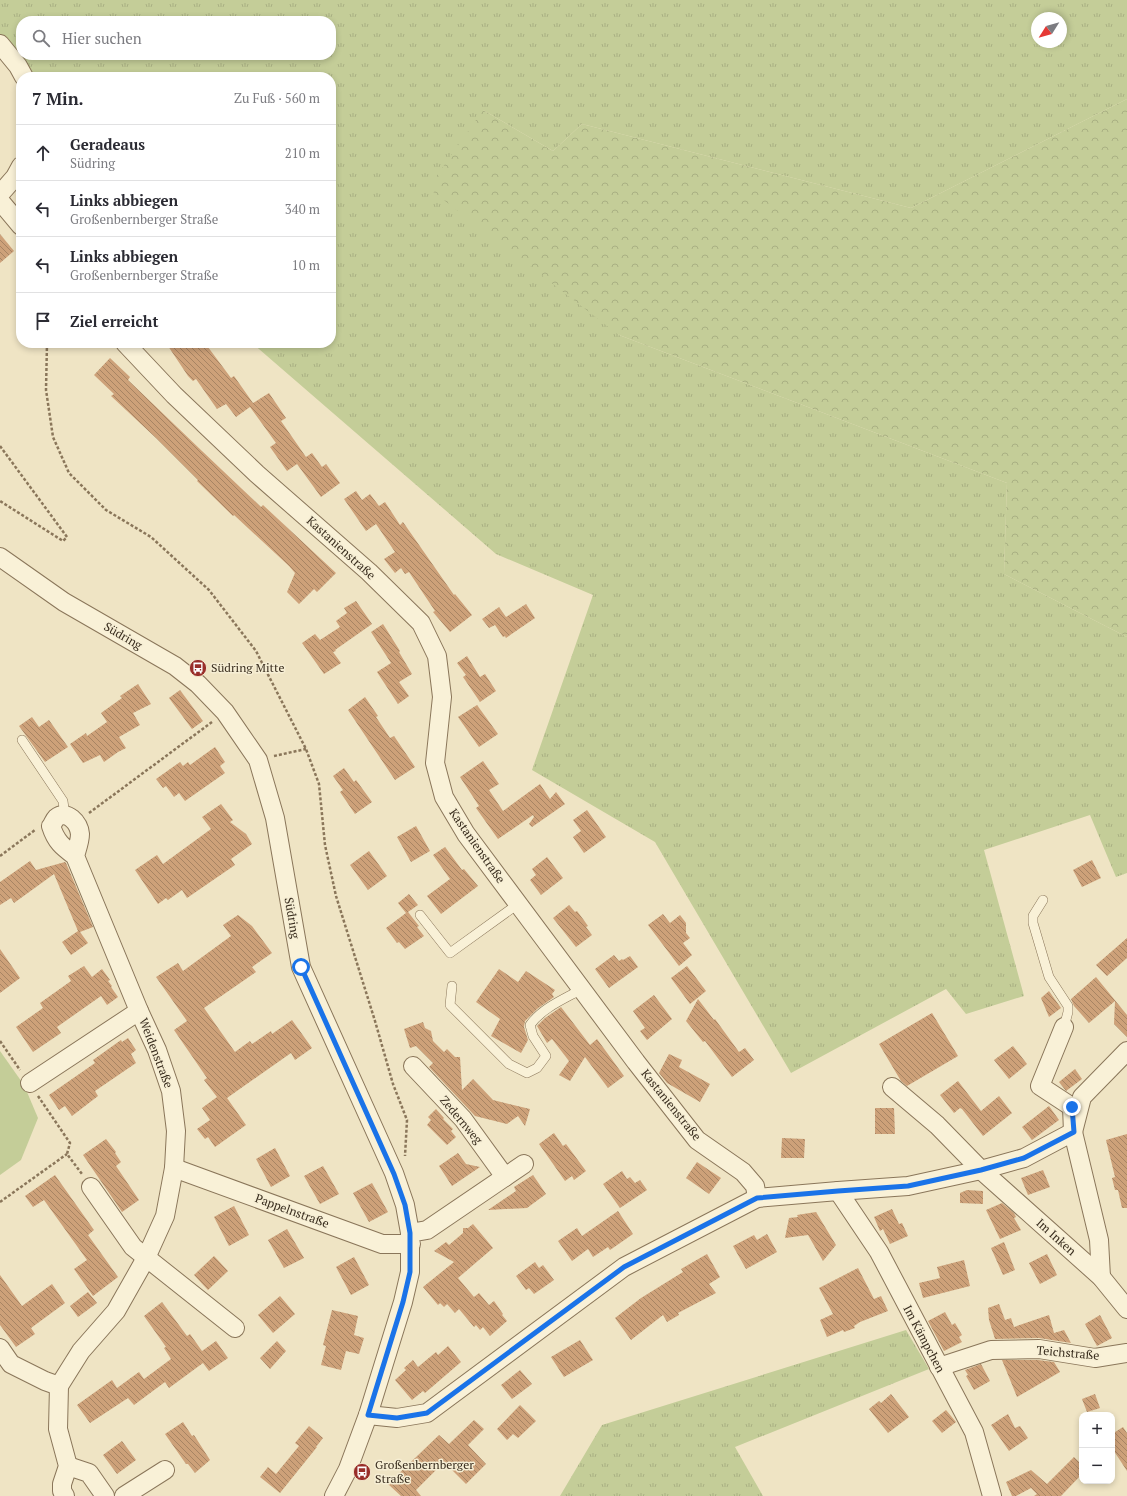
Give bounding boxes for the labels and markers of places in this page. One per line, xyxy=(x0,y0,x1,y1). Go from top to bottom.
bus stop icon: Südring Mitte xyxy=(188,658,208,678)
place label: Südring Mitte xyxy=(211,660,285,675)
place label: Großenbernberger Straße xyxy=(375,1457,474,1486)
bus stop icon: Großenbernberger Straße xyxy=(352,1462,372,1482)

